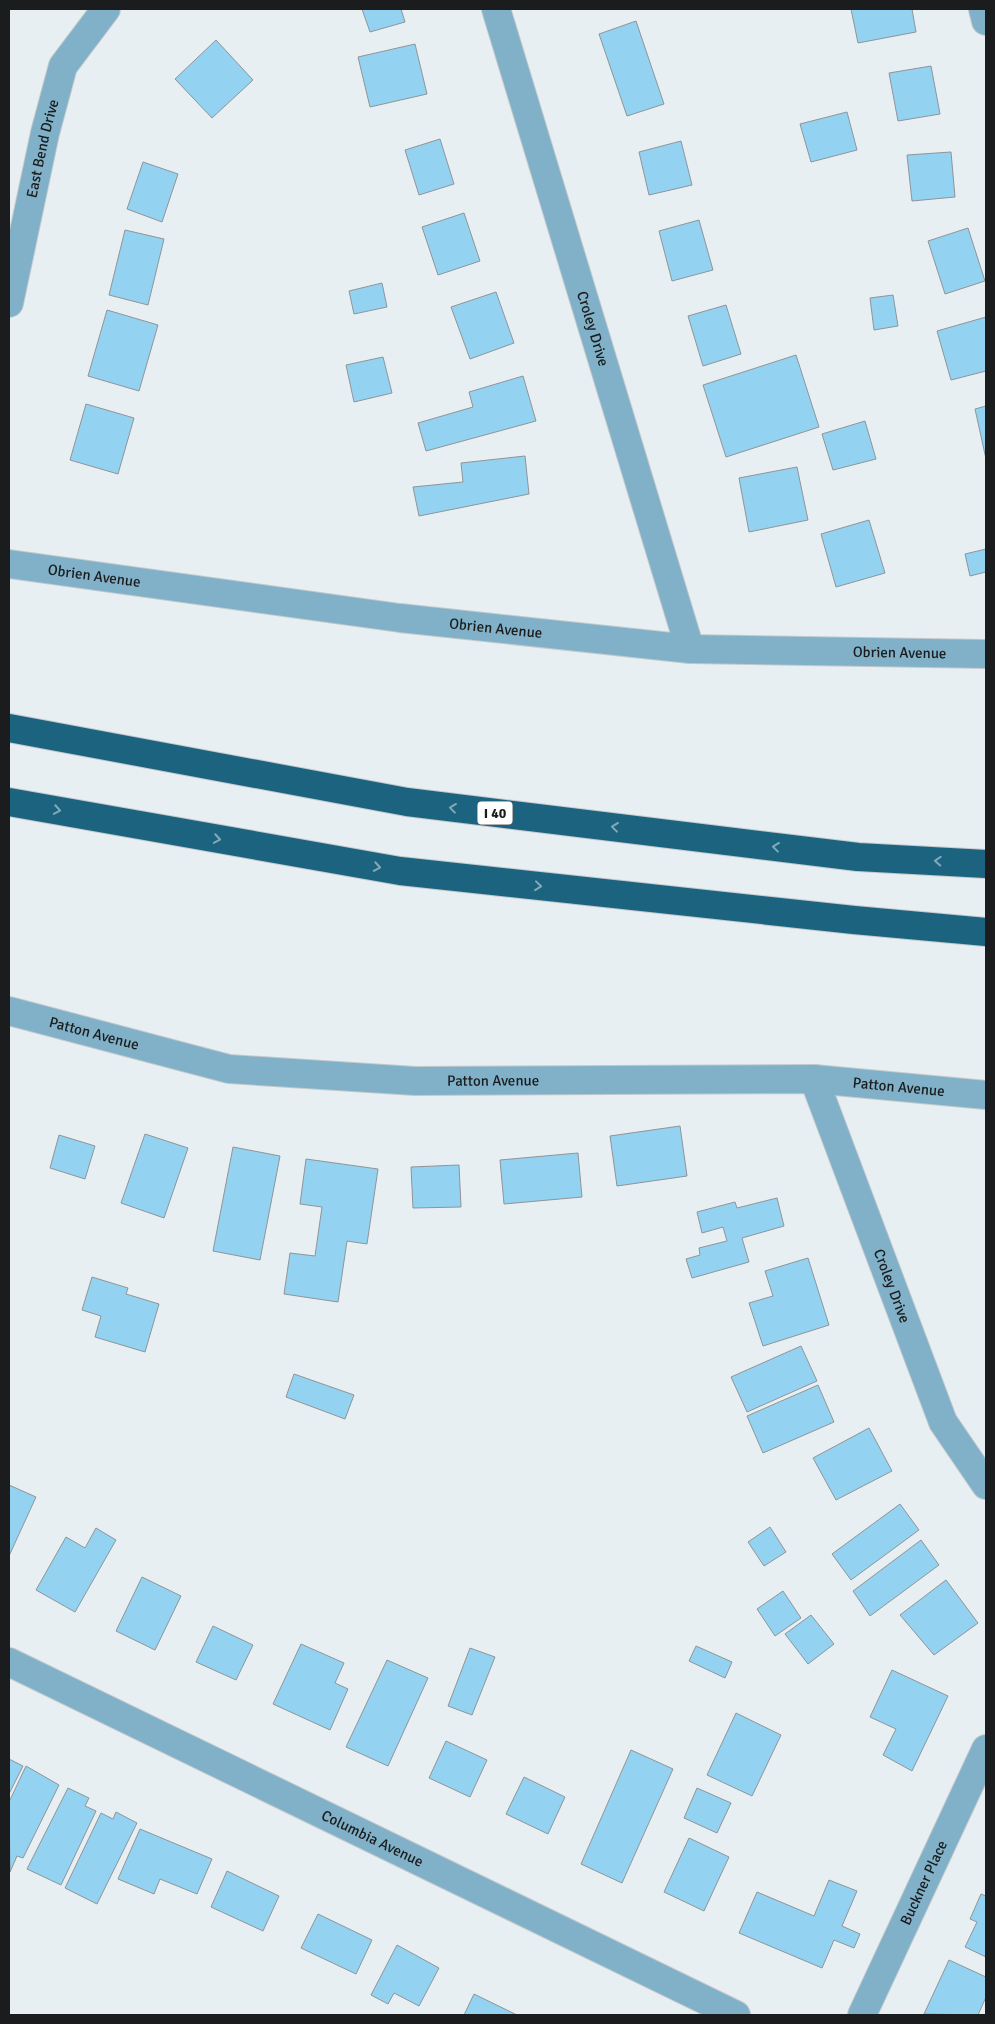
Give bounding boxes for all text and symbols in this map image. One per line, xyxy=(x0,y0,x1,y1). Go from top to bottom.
street label: East Bend Drive xyxy=(22,97,63,200)
street label: Croley Drive xyxy=(573,289,613,368)
street label: Obrien Avenue xyxy=(47,560,142,591)
street label: Obrien Avenue xyxy=(448,614,543,642)
street label: Obrien Avenue xyxy=(853,643,947,662)
road number: I 40 xyxy=(478,801,512,824)
one-way arrow xyxy=(449,803,458,813)
one-way arrow xyxy=(52,805,61,815)
one-way arrow xyxy=(610,822,618,833)
one-way arrow xyxy=(212,833,221,843)
one-way arrow xyxy=(771,842,779,853)
one-way arrow xyxy=(933,856,941,867)
one-way arrow xyxy=(372,862,381,872)
one-way arrow xyxy=(534,880,542,891)
street label: Patton Avenue xyxy=(47,1013,141,1054)
street label: Patton Avenue xyxy=(447,1071,539,1090)
street label: Patton Avenue xyxy=(852,1074,946,1100)
street label: Croley Drive xyxy=(870,1246,914,1325)
street label: Columbia Avenue xyxy=(319,1806,426,1871)
street label: Buckner Place xyxy=(896,1837,951,1928)

